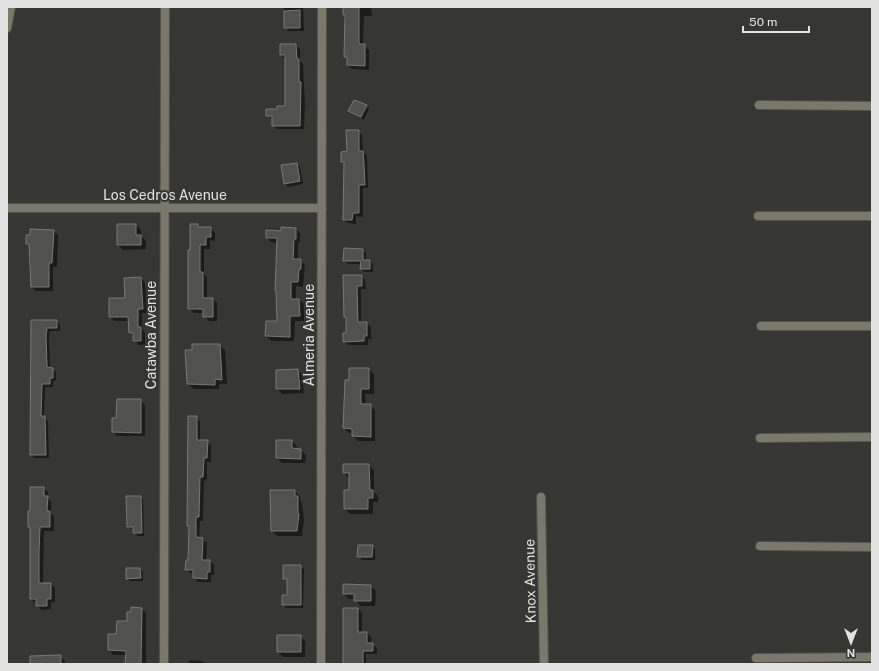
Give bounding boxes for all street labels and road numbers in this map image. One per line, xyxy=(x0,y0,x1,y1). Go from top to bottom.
street label: Los Cedros Avenue xyxy=(103,187,227,203)
street label: Catawba Avenue xyxy=(143,281,159,389)
street label: Almeria Avenue xyxy=(301,284,317,386)
street label: Knox Avenue xyxy=(521,539,539,623)

